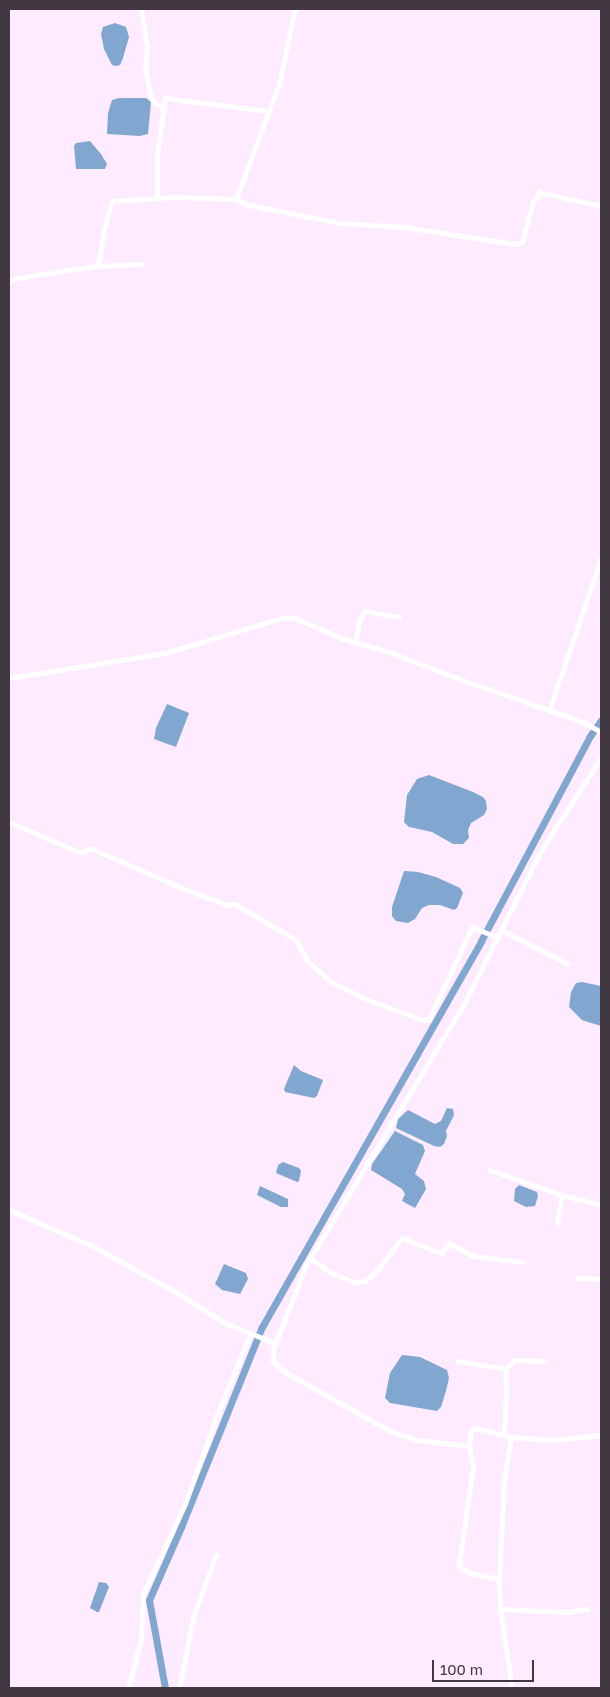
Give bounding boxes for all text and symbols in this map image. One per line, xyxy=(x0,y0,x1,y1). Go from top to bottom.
scale bar xyxy=(435,1650,538,1682)
text: 100 m xyxy=(440,1660,483,1678)

